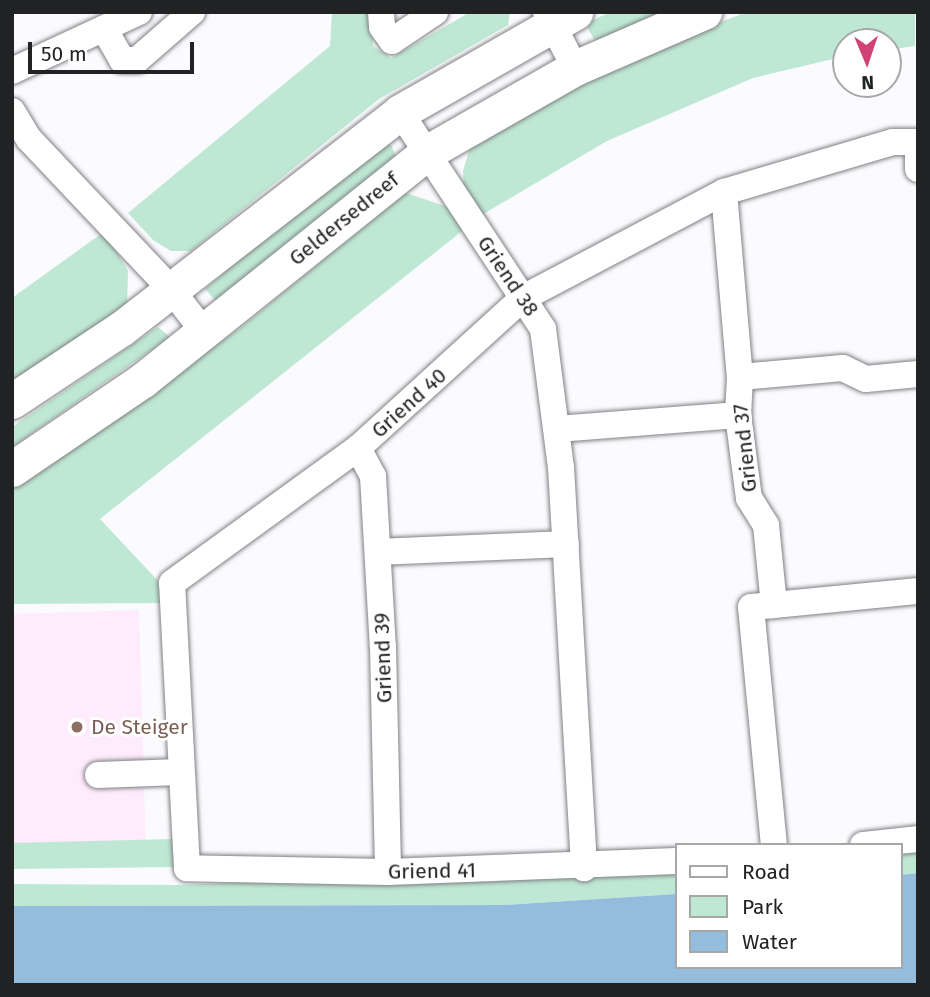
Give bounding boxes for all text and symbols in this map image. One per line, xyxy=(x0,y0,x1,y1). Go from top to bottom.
scale bar xyxy=(32,28,198,72)
north arrow xyxy=(832,28,902,98)
text: 50 m xyxy=(41,41,87,67)
text: N xyxy=(861,71,874,94)
street label: Geldersedreef xyxy=(284,167,404,271)
street label: Griend 38 xyxy=(472,231,544,321)
street label: Griend 40 xyxy=(366,363,452,443)
street label: Griend 37 xyxy=(728,403,762,493)
street label: Griend 39 xyxy=(369,612,397,704)
place label: De Steiger xyxy=(91,714,188,740)
marker: De Steiger xyxy=(69,719,85,735)
legend xyxy=(674,843,902,969)
street label: Griend 41 xyxy=(388,858,476,884)
text: Road xyxy=(742,859,790,885)
text: Park xyxy=(742,894,783,920)
text: Water xyxy=(742,929,797,955)

